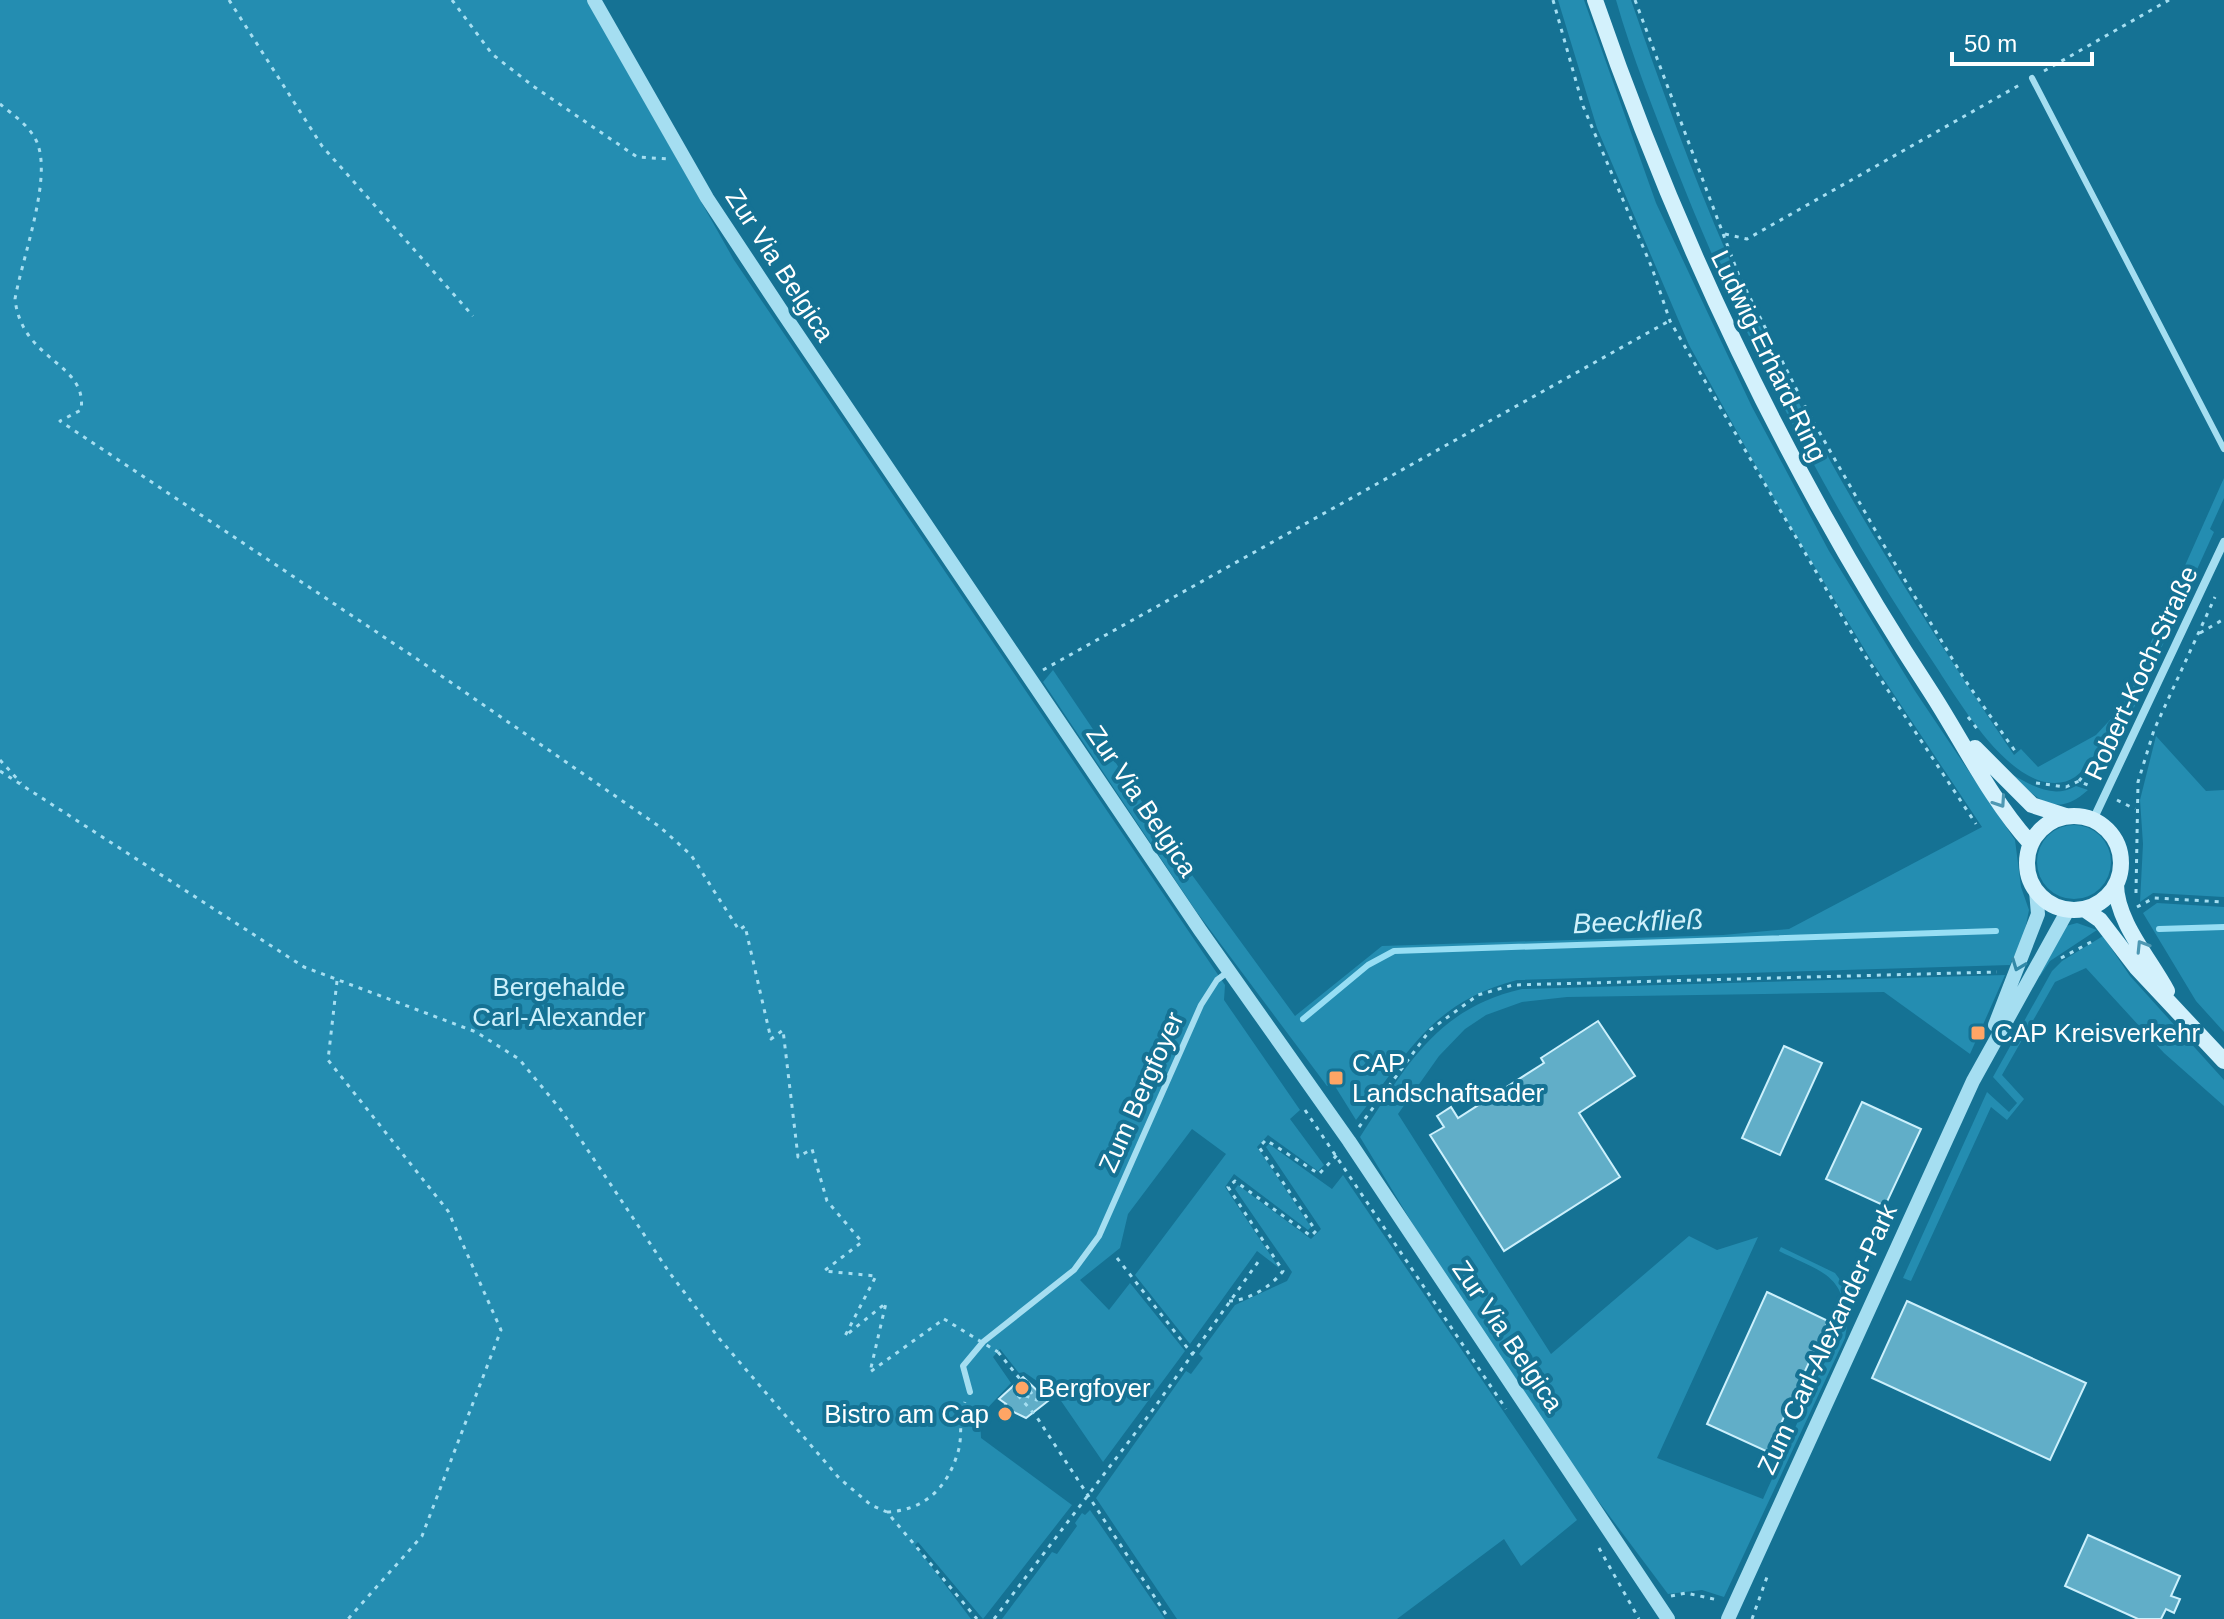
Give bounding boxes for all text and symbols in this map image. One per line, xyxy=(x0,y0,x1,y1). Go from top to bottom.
scale bar xyxy=(1952,16,2092,66)
text: 50 m xyxy=(1964,30,2017,57)
street label: Zur Via Belgica xyxy=(720,183,841,347)
street label: Ludwig-Erhard-Ring xyxy=(1705,246,1833,466)
street label: Robert-Koch-Straße xyxy=(2078,561,2204,785)
street label: Zur Via Belgica xyxy=(1080,720,1204,883)
one-way arrow xyxy=(1990,793,2005,807)
water label: Beeckfließ xyxy=(1572,904,1704,939)
one-way arrow xyxy=(2137,940,2152,955)
one-way arrow xyxy=(2011,957,2028,971)
park label: Bergehalde Carl-Alexander xyxy=(472,972,646,1032)
street label: Zum Bergfoyer xyxy=(1092,1007,1190,1177)
place label: CAP Kreisverkehr xyxy=(1994,1018,2200,1048)
marker: CAP Kreisverkehr xyxy=(1969,1024,1987,1042)
place label: CAP Landschaftsader xyxy=(1352,1048,1545,1108)
marker: CAP Landschaftsader xyxy=(1327,1069,1345,1087)
street label: Zum Carl-Alexander-Park xyxy=(1751,1198,1903,1479)
street label: Zur Via Belgica xyxy=(1446,1255,1570,1418)
place label: Bergfoyer xyxy=(1038,1373,1151,1403)
marker: Bergfoyer xyxy=(1013,1379,1031,1397)
place label: Bistro am Cap xyxy=(824,1399,989,1429)
marker: Bistro am Cap xyxy=(996,1405,1014,1423)

